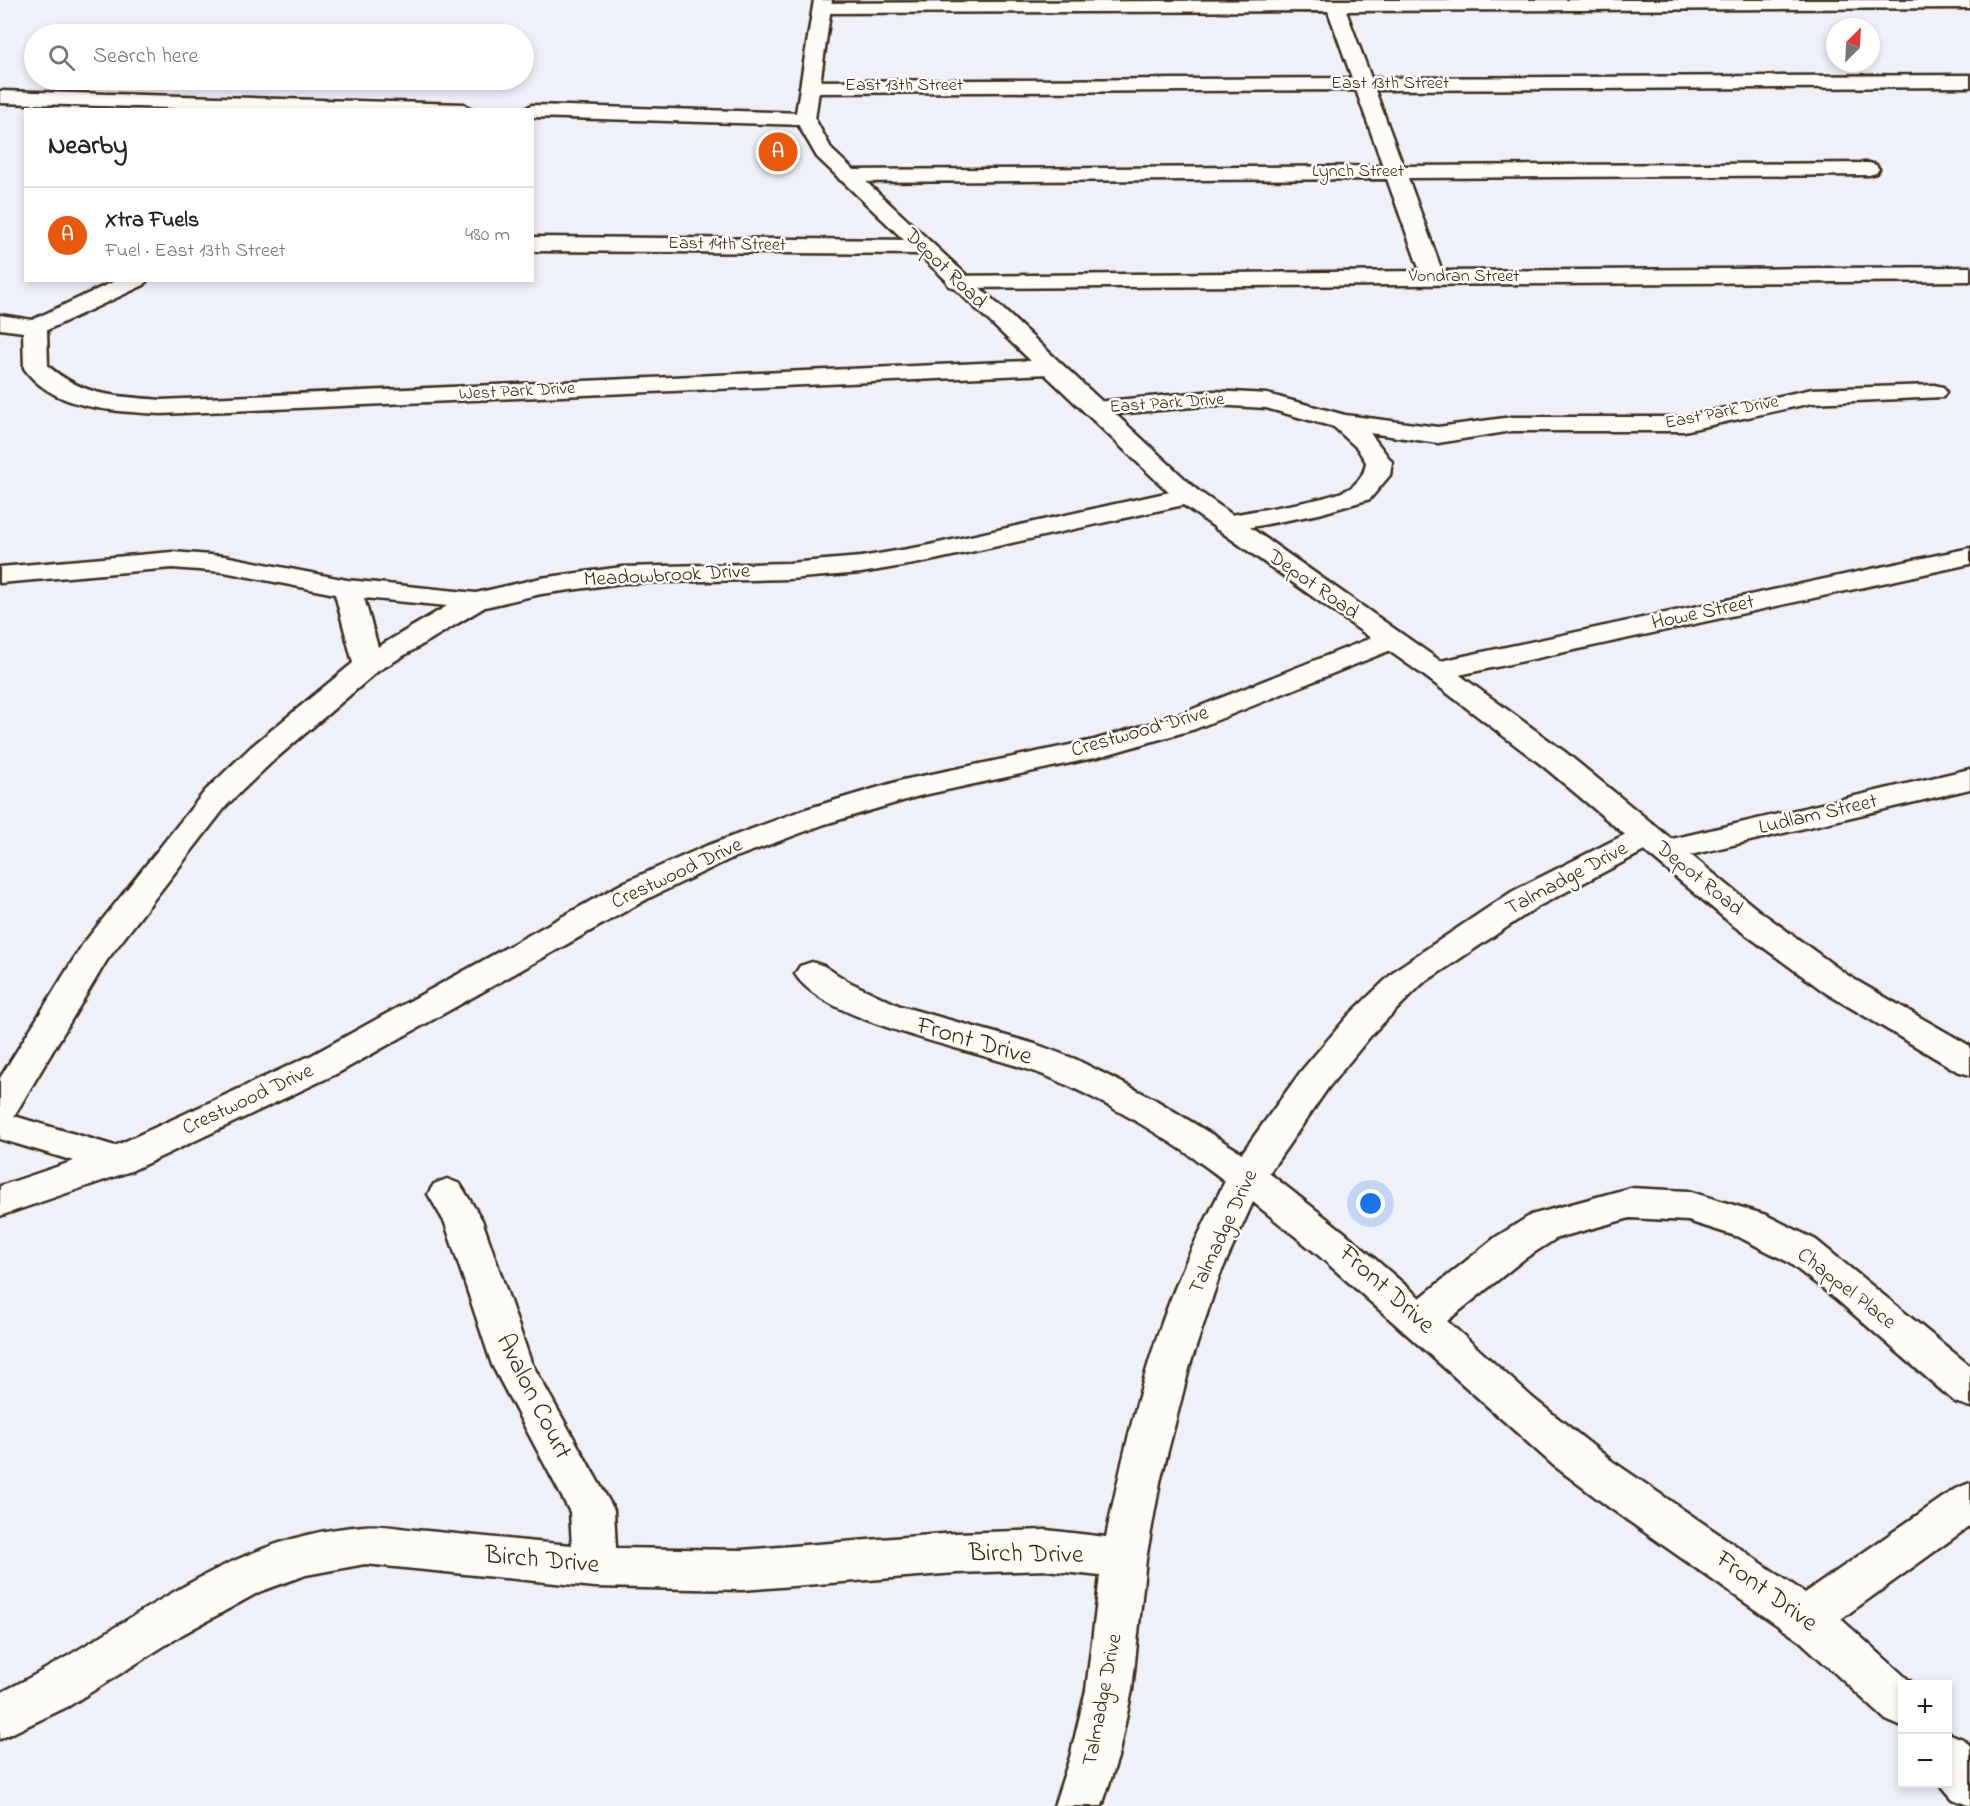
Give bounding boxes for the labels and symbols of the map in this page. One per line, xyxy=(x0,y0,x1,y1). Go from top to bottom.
north arrow xyxy=(1826,18,1880,72)
street label: East 13th Street xyxy=(1331,71,1449,97)
street label: East 13th Street xyxy=(845,73,963,99)
pin: A xyxy=(758,130,798,174)
street label: Lynch Street xyxy=(1312,159,1404,185)
street label: Depot Road xyxy=(896,221,993,316)
street label: East 14th Street xyxy=(668,231,786,259)
street label: Vondran Street xyxy=(1408,264,1519,290)
street label: West Park Drive xyxy=(458,376,577,408)
street label: East Park Drive xyxy=(1109,387,1226,421)
street label: East Park Drive xyxy=(1663,389,1782,437)
street label: Depot Road xyxy=(1261,542,1365,628)
street label: Meadowbrook Drive xyxy=(583,557,752,595)
street label: Howe Street xyxy=(1649,587,1757,639)
street label: Crestwood Drive xyxy=(1068,698,1213,766)
street label: Ludlam Street xyxy=(1756,787,1880,843)
street label: Crestwood Drive xyxy=(607,830,748,917)
street label: Talmadge Drive xyxy=(1501,834,1635,926)
street label: Depot Road xyxy=(1648,834,1749,924)
street label: Front Drive xyxy=(911,1007,1037,1077)
street label: Crestwood Drive xyxy=(178,1056,319,1143)
street label: Talmadge Drive xyxy=(1182,1164,1268,1300)
your location xyxy=(1356,1189,1385,1218)
street label: Front Drive xyxy=(1328,1235,1443,1344)
street label: Chappel Place xyxy=(1790,1241,1902,1338)
street label: Avalon Court xyxy=(485,1327,581,1467)
street label: Birch Drive xyxy=(967,1535,1084,1575)
street label: Birch Drive xyxy=(482,1537,601,1585)
street label: Front Drive xyxy=(1706,1541,1825,1642)
street label: Talmadge Drive xyxy=(1075,1631,1133,1769)

